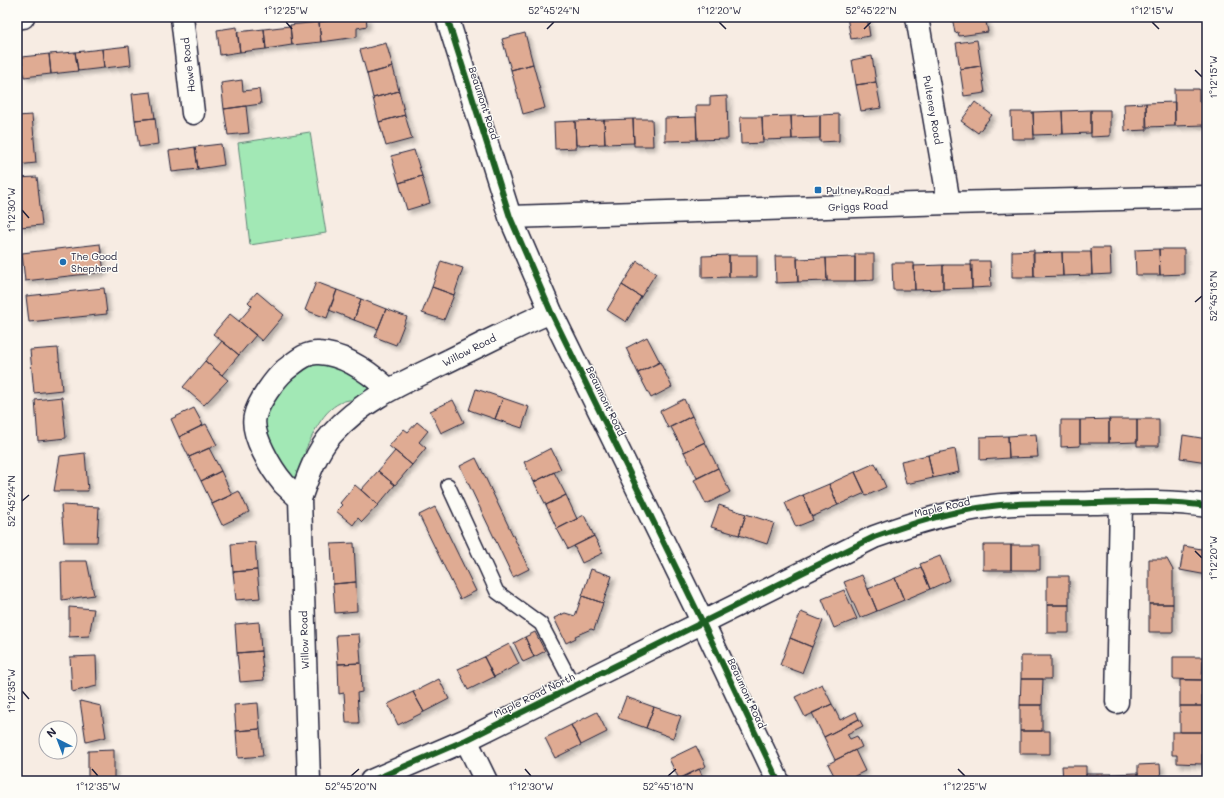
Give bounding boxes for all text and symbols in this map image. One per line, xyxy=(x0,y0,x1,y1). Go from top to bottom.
text: 1°12'25"W xyxy=(264,3,308,17)
text: 52°45'24"N xyxy=(528,3,580,17)
text: 1°12'20"W xyxy=(697,3,742,17)
text: 52°45'22"N xyxy=(845,3,897,17)
text: 1°12'15"W xyxy=(1130,3,1174,17)
street label: Howe Road xyxy=(178,37,198,93)
text: 1°12'15"W xyxy=(1206,55,1220,99)
street label: Beaumont Road xyxy=(466,65,502,141)
street label: Pulteney Road xyxy=(920,74,946,146)
place label: Pultney Road xyxy=(826,183,890,197)
marker: Pultney Road xyxy=(813,185,823,195)
text: 1°12'30"W xyxy=(4,187,18,232)
street label: Griggs Road xyxy=(828,198,888,214)
place label: The Good Shepherd xyxy=(71,249,118,275)
marker: The Good Shepherd xyxy=(58,257,68,267)
text: 52°45'18"N xyxy=(1206,271,1220,321)
street label: Willow Road xyxy=(440,330,498,370)
street label: Beaumont Road xyxy=(583,364,629,438)
text: 52°45'24"N xyxy=(4,475,18,527)
street label: Maple Road xyxy=(913,494,971,520)
text: 1°12'20"W xyxy=(1206,535,1220,580)
street label: Willow Road xyxy=(296,610,312,670)
street label: Beaumont Road xyxy=(725,656,769,730)
text: 1°12'35"W xyxy=(4,668,18,713)
street label: Maple Road North xyxy=(491,669,577,721)
north arrow xyxy=(38,720,78,760)
text: N xyxy=(43,724,59,741)
text: 1°12'35"W xyxy=(76,779,121,793)
text: 52°45'20"N xyxy=(325,779,377,793)
text: 1°12'30"W xyxy=(509,779,554,793)
text: 52°45'18"N xyxy=(643,779,693,793)
text: 1°12'25"W xyxy=(943,779,987,793)

